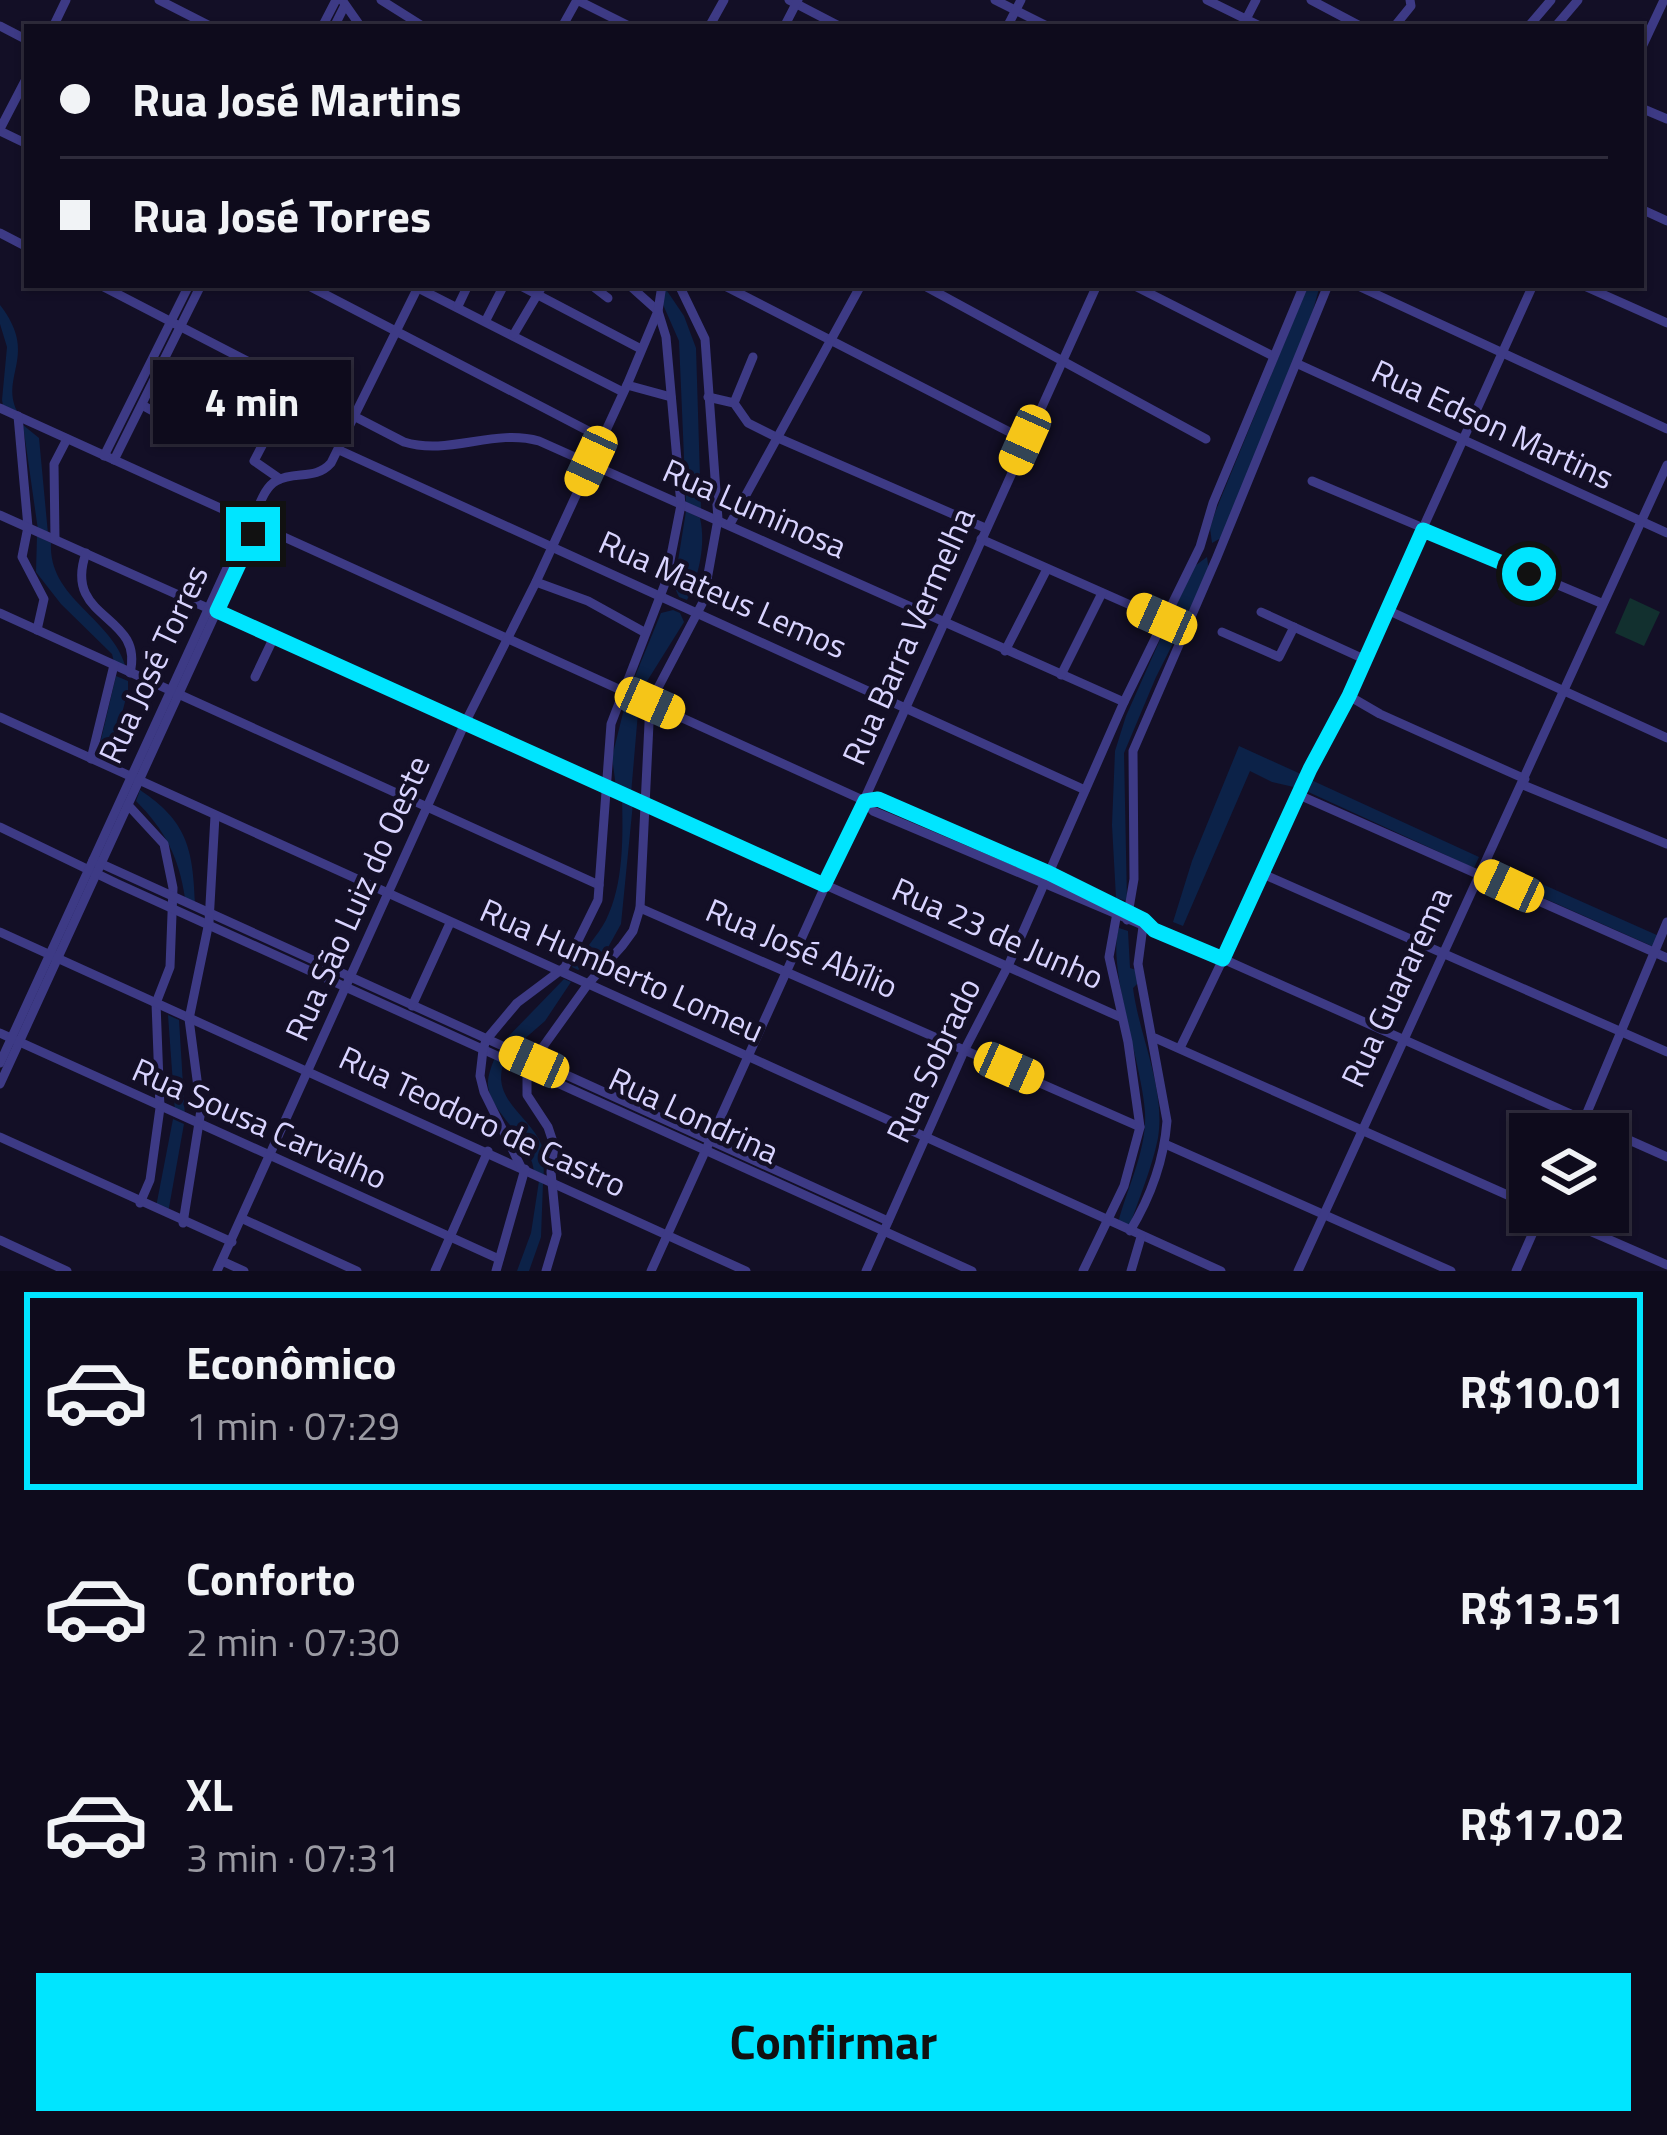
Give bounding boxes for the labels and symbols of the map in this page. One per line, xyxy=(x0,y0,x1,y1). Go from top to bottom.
street label: Rua Edson Martins xyxy=(1364,346,1622,502)
callout: 4 min xyxy=(154,360,352,444)
car xyxy=(994,400,1056,480)
car xyxy=(559,421,623,501)
street label: Rua Luminosa xyxy=(655,445,855,571)
street label: Rua Barra Vermelha xyxy=(829,499,987,773)
route end xyxy=(226,507,280,561)
street label: Rua Mateus Lemos xyxy=(591,517,855,671)
route start xyxy=(1502,547,1556,601)
street label: Rua José Torres xyxy=(85,557,221,771)
car xyxy=(1122,588,1202,650)
car xyxy=(610,672,690,734)
street label: Rua São Luiz do Oeste xyxy=(272,747,442,1049)
car xyxy=(1469,854,1549,918)
street label: Rua 23 de Junho xyxy=(884,864,1112,1002)
street label: Rua Guararema xyxy=(1328,879,1464,1095)
street label: Rua Humberto Lomeu xyxy=(472,885,772,1055)
street label: Rua José Abílio xyxy=(698,885,906,1011)
street label: Rua Sobrado xyxy=(873,969,993,1151)
car xyxy=(494,1031,574,1093)
street label: Rua Teodoro de Castro xyxy=(331,1032,635,1210)
car xyxy=(969,1037,1049,1099)
street label: Rua Sousa Carvalho xyxy=(125,1044,395,1202)
street label: Rua Londrina xyxy=(601,1054,787,1176)

